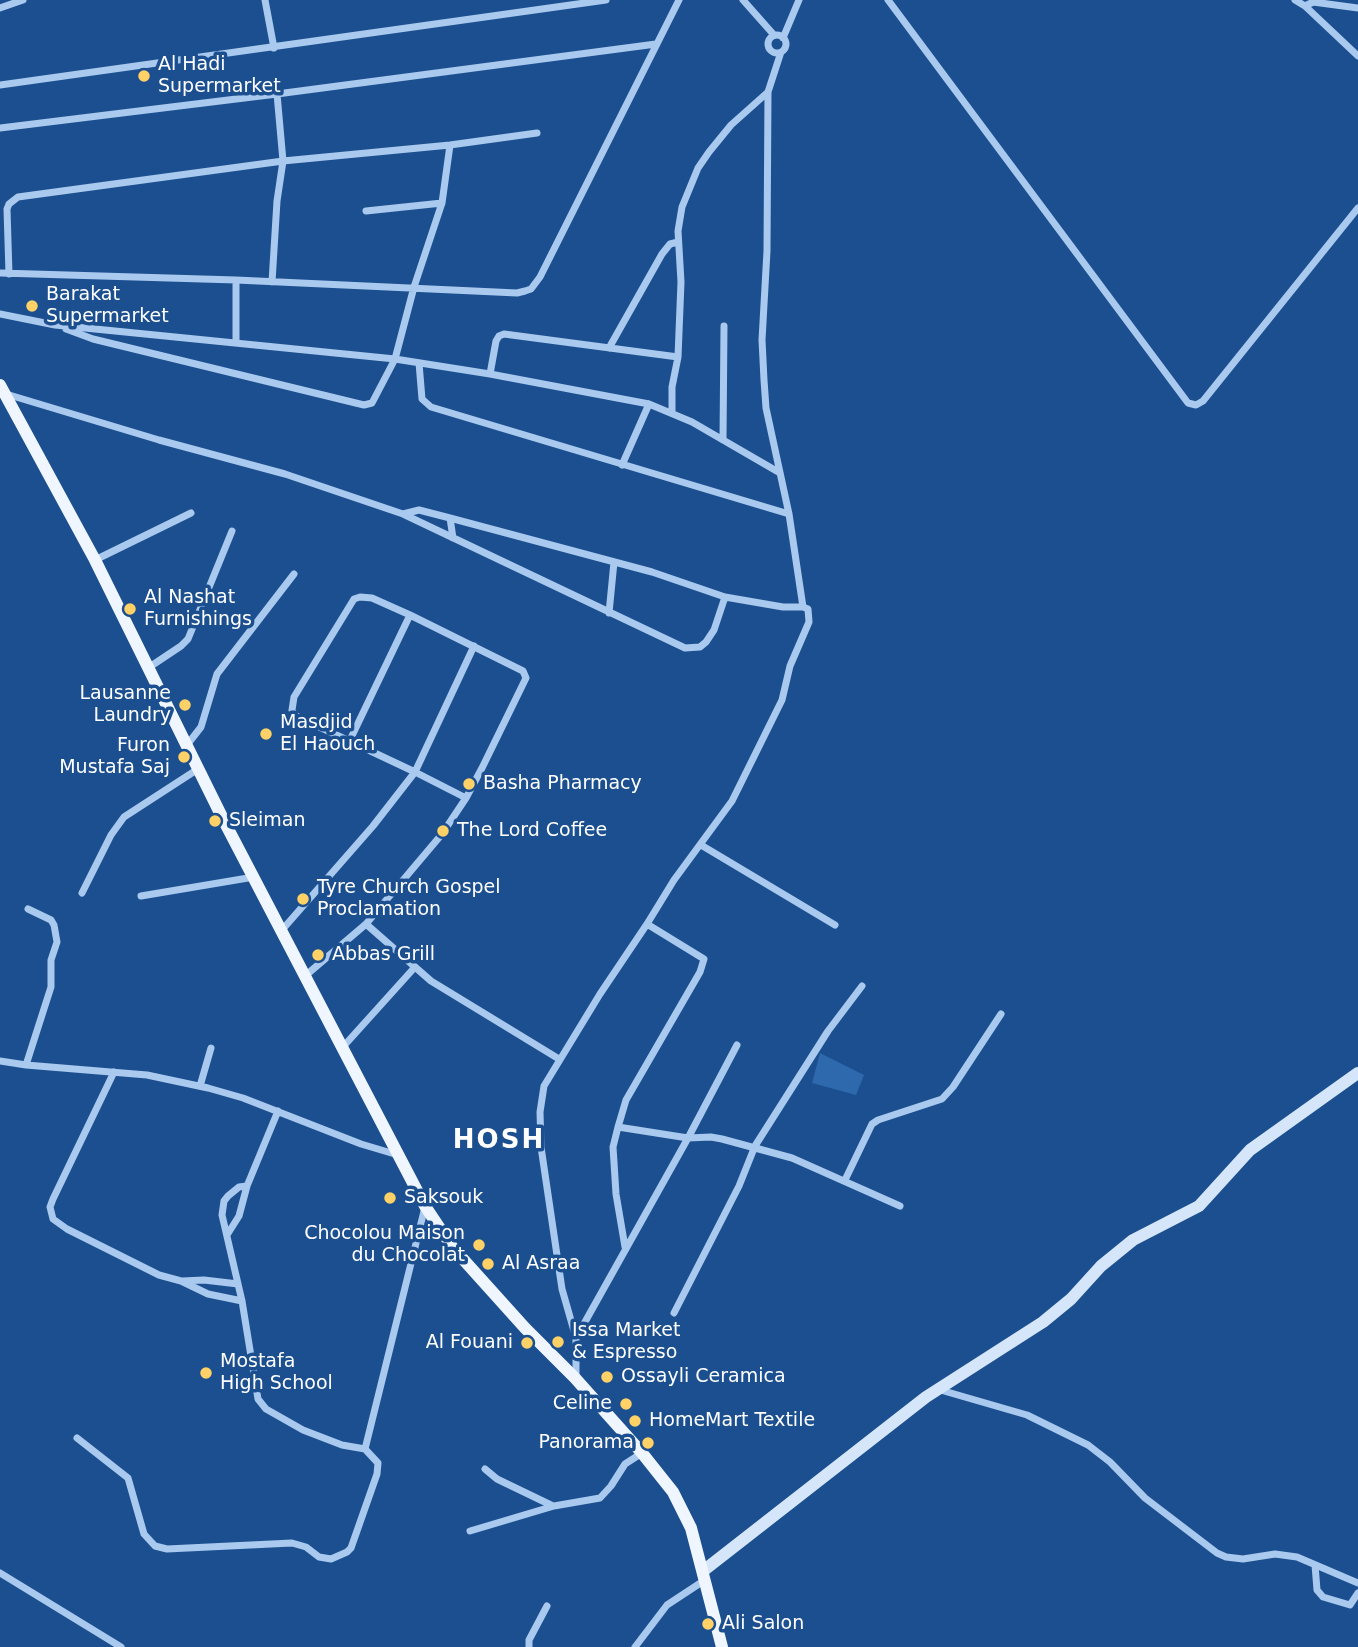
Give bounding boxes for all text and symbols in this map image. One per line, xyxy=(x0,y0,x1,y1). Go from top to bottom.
place label: Al Hadi Supermarket xyxy=(158,54,281,98)
marker: Al Hadi Supermarket xyxy=(136,68,152,84)
place label: Barakat Supermarket xyxy=(46,284,169,328)
marker: Barakat Supermarket xyxy=(24,298,40,314)
place label: Al Nashat Furnishings xyxy=(144,587,252,631)
marker: Al Nashat Furnishings xyxy=(122,601,138,617)
place label: Lausanne Laundry xyxy=(79,683,171,727)
marker: Lausanne Laundry xyxy=(177,697,193,713)
place label: Masdjid El Haouch xyxy=(280,712,375,756)
marker: Masdjid El Haouch xyxy=(258,726,274,742)
place label: Furon Mustafa Saj xyxy=(59,735,170,779)
marker: Furon Mustafa Saj xyxy=(176,749,192,765)
place label: Basha Pharmacy xyxy=(483,773,642,795)
marker: Basha Pharmacy xyxy=(461,776,477,792)
place label: Sleiman xyxy=(229,810,306,832)
marker: Sleiman xyxy=(207,813,223,829)
place label: The Lord Coffee xyxy=(457,820,607,842)
marker: The Lord Coffee xyxy=(435,823,451,839)
place label: Tyre Church Gospel Proclamation xyxy=(317,877,501,921)
marker: Tyre Church Gospel Proclamation xyxy=(295,891,311,907)
place label: Abbas Grill xyxy=(332,944,435,966)
marker: Abbas Grill xyxy=(310,947,326,963)
district label: HOSH xyxy=(453,1125,545,1157)
place label: Saksouk xyxy=(404,1187,483,1209)
marker: Saksouk xyxy=(382,1190,398,1206)
place label: Chocolou Maison du Chocolat xyxy=(304,1223,465,1267)
marker: Chocolou Maison du Chocolat xyxy=(471,1237,487,1253)
place label: Al Asraa xyxy=(502,1253,580,1275)
marker: Al Asraa xyxy=(480,1256,496,1272)
place label: Issa Market & Espresso xyxy=(572,1320,680,1364)
place label: Al Fouani xyxy=(426,1332,513,1354)
marker: Issa Market & Espresso xyxy=(550,1334,566,1350)
marker: Al Fouani xyxy=(519,1335,535,1351)
place label: Mostafa High School xyxy=(220,1351,333,1395)
marker: Mostafa High School xyxy=(198,1365,214,1381)
place label: Ossayli Ceramica xyxy=(621,1366,786,1388)
marker: Ossayli Ceramica xyxy=(599,1369,615,1385)
place label: Celine xyxy=(553,1393,612,1415)
marker: Celine xyxy=(618,1396,634,1412)
place label: HomeMart Textile xyxy=(649,1410,815,1432)
marker: HomeMart Textile xyxy=(627,1413,643,1429)
place label: Panorama xyxy=(538,1432,634,1454)
marker: Panorama xyxy=(640,1435,656,1451)
place label: Ali Salon xyxy=(722,1613,804,1635)
marker: Ali Salon xyxy=(700,1616,716,1632)

